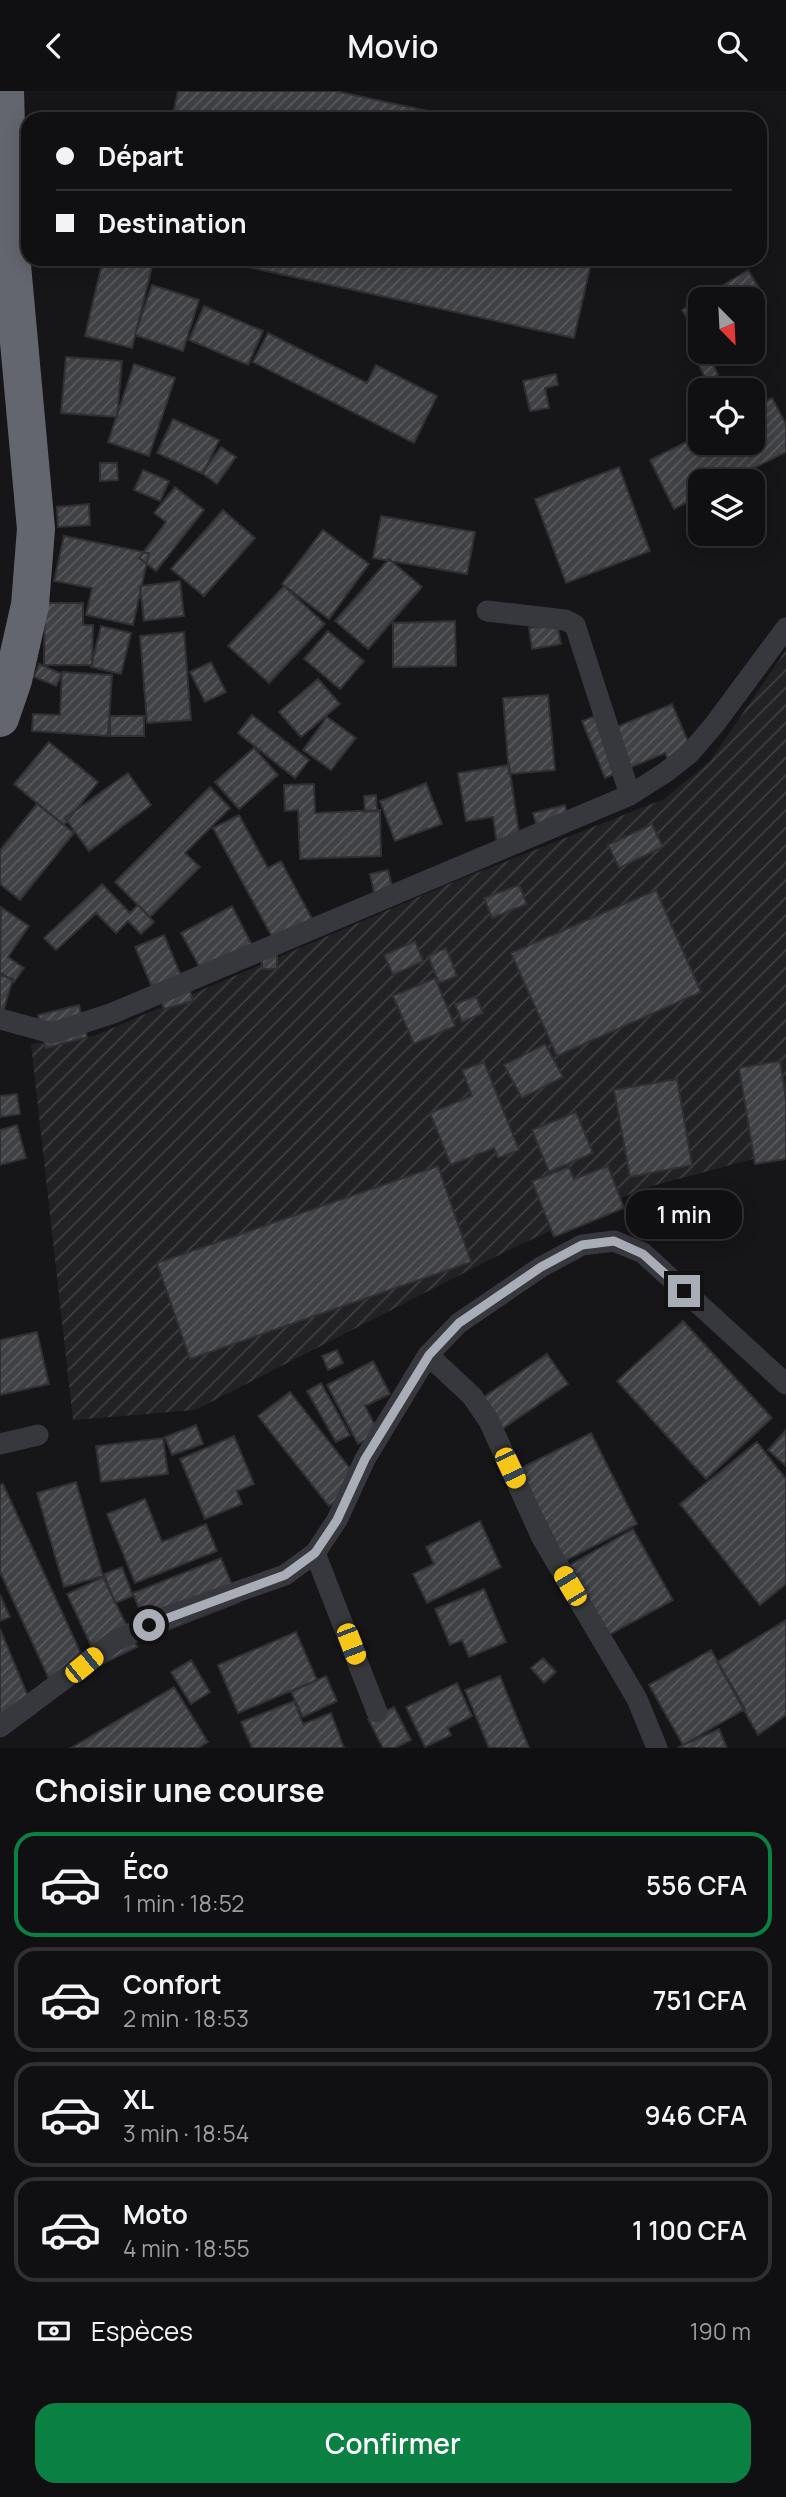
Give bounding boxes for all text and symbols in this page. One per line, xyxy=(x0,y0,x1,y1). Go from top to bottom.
text: Movio xyxy=(347,24,439,68)
icon: back xyxy=(35,27,73,65)
icon: search xyxy=(713,27,751,65)
text: Départ xyxy=(98,138,184,174)
text: Destination xyxy=(98,205,247,241)
north arrow xyxy=(688,287,765,364)
map controls xyxy=(688,287,765,546)
button: locate xyxy=(688,378,765,455)
button: layers xyxy=(688,469,765,546)
callout: 1 min xyxy=(626,1189,742,1239)
text: 1 min xyxy=(657,1198,711,1230)
route end xyxy=(668,1275,700,1307)
car xyxy=(492,1445,529,1491)
car xyxy=(551,1563,590,1609)
route start xyxy=(133,1609,165,1641)
car xyxy=(334,1621,369,1667)
car xyxy=(62,1644,107,1686)
text: Choisir une course xyxy=(35,1768,325,1812)
text: Éco xyxy=(123,1851,169,1887)
icon: car xyxy=(39,1853,102,1916)
text: 556 CFA xyxy=(646,1867,747,1903)
text: 1 min · 18:52 xyxy=(123,1887,244,1919)
text: Confort xyxy=(123,1966,222,2002)
icon: car xyxy=(39,1968,102,2031)
text: 751 CFA xyxy=(653,1982,747,2018)
text: 2 min · 18:53 xyxy=(123,2002,249,2034)
text: XL xyxy=(123,2081,154,2117)
icon: car xyxy=(39,2083,102,2146)
text: 946 CFA xyxy=(645,2097,747,2133)
text: 3 min · 18:54 xyxy=(123,2117,249,2149)
text: Moto xyxy=(123,2196,188,2232)
icon: car xyxy=(39,2198,102,2261)
text: 1 100 CFA xyxy=(632,2212,747,2248)
text: 4 min · 18:55 xyxy=(123,2232,250,2264)
icon: cash xyxy=(35,2312,73,2350)
text: Espèces xyxy=(91,2313,193,2349)
text: 190 m xyxy=(690,2315,751,2347)
button: Confirmer xyxy=(35,2403,751,2483)

